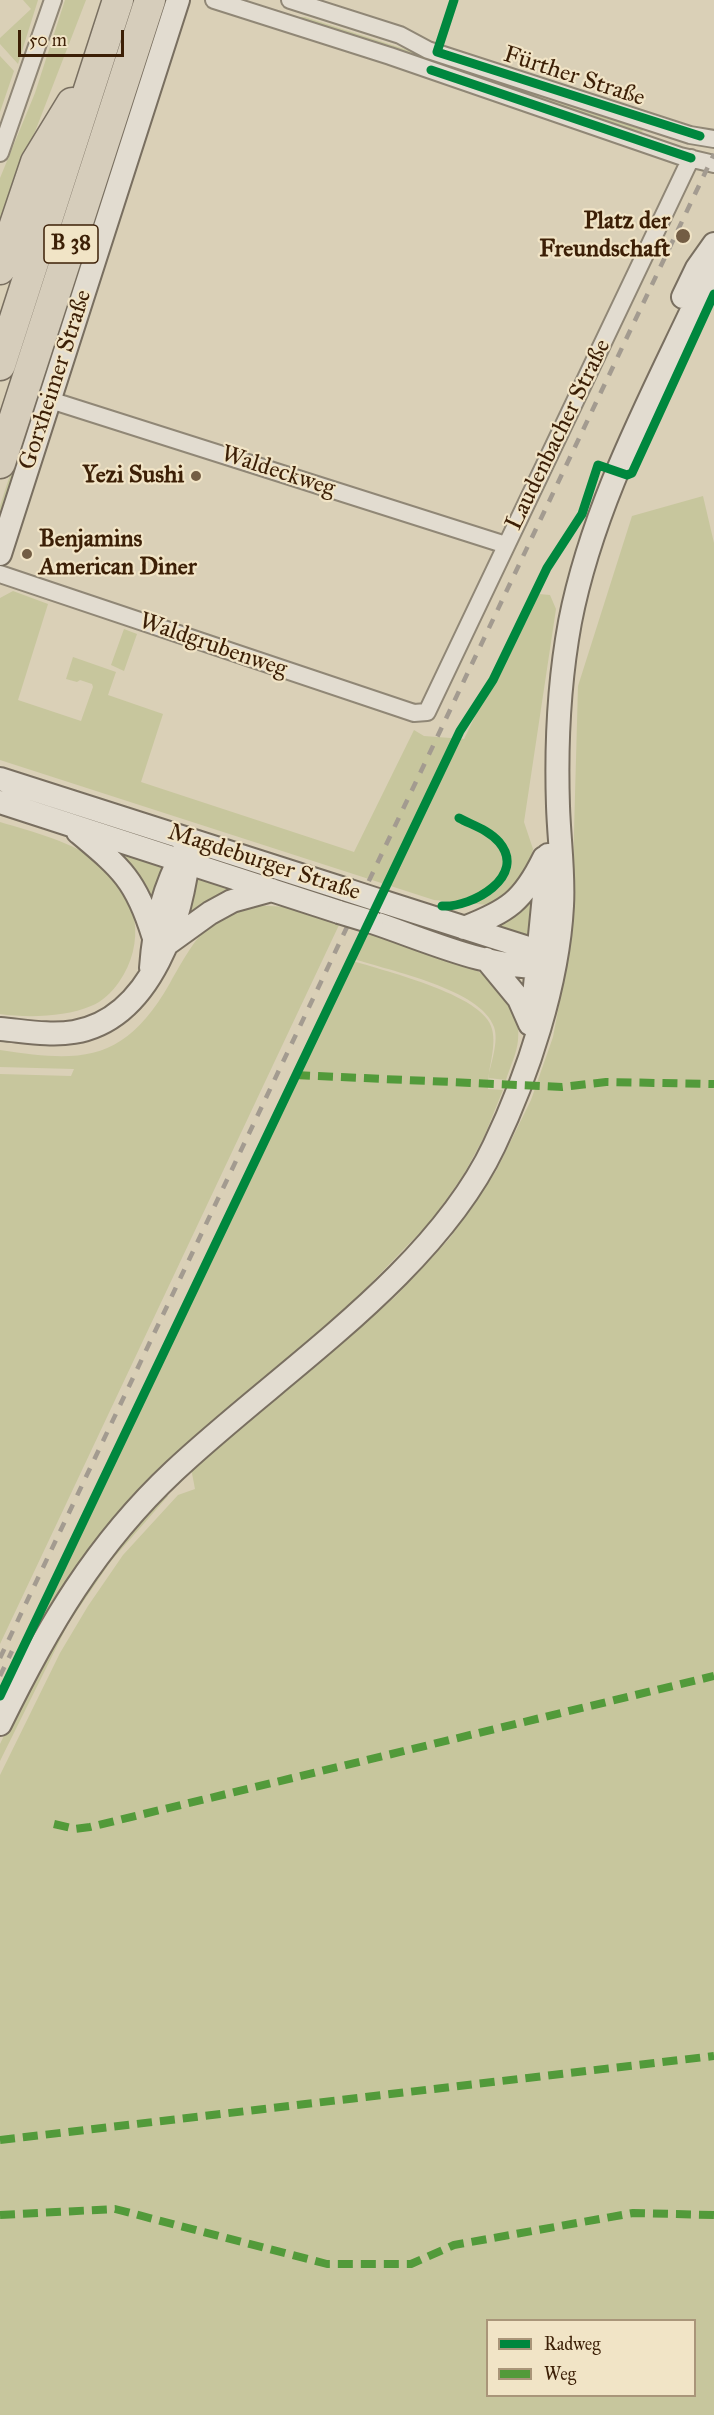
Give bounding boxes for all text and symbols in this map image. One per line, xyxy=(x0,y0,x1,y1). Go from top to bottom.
scale bar xyxy=(21,18,128,56)
text: 50 m xyxy=(29,29,67,51)
street label: Fürther Straße xyxy=(500,41,648,113)
place label: Platz der Freundschaft xyxy=(539,208,670,264)
road number: B 38 xyxy=(44,225,98,263)
marker: Platz der Freundschaft xyxy=(674,227,692,245)
street label: Gorxheimer Straße xyxy=(13,286,99,474)
street label: Laudenbacher Straße xyxy=(500,335,618,535)
street label: Waldeckweg xyxy=(217,440,339,504)
place label: Yezi Sushi xyxy=(82,462,184,490)
marker: Yezi Sushi xyxy=(189,469,203,483)
place label: Benjamins American Diner xyxy=(39,526,197,582)
marker: Benjamins American Diner xyxy=(20,547,34,561)
street label: Waldgrubenweg xyxy=(135,607,291,685)
street label: Magdeburger Straße xyxy=(164,818,364,908)
legend xyxy=(486,2319,696,2397)
text: Radweg xyxy=(544,2333,601,2355)
text: Weg xyxy=(544,2363,576,2385)

